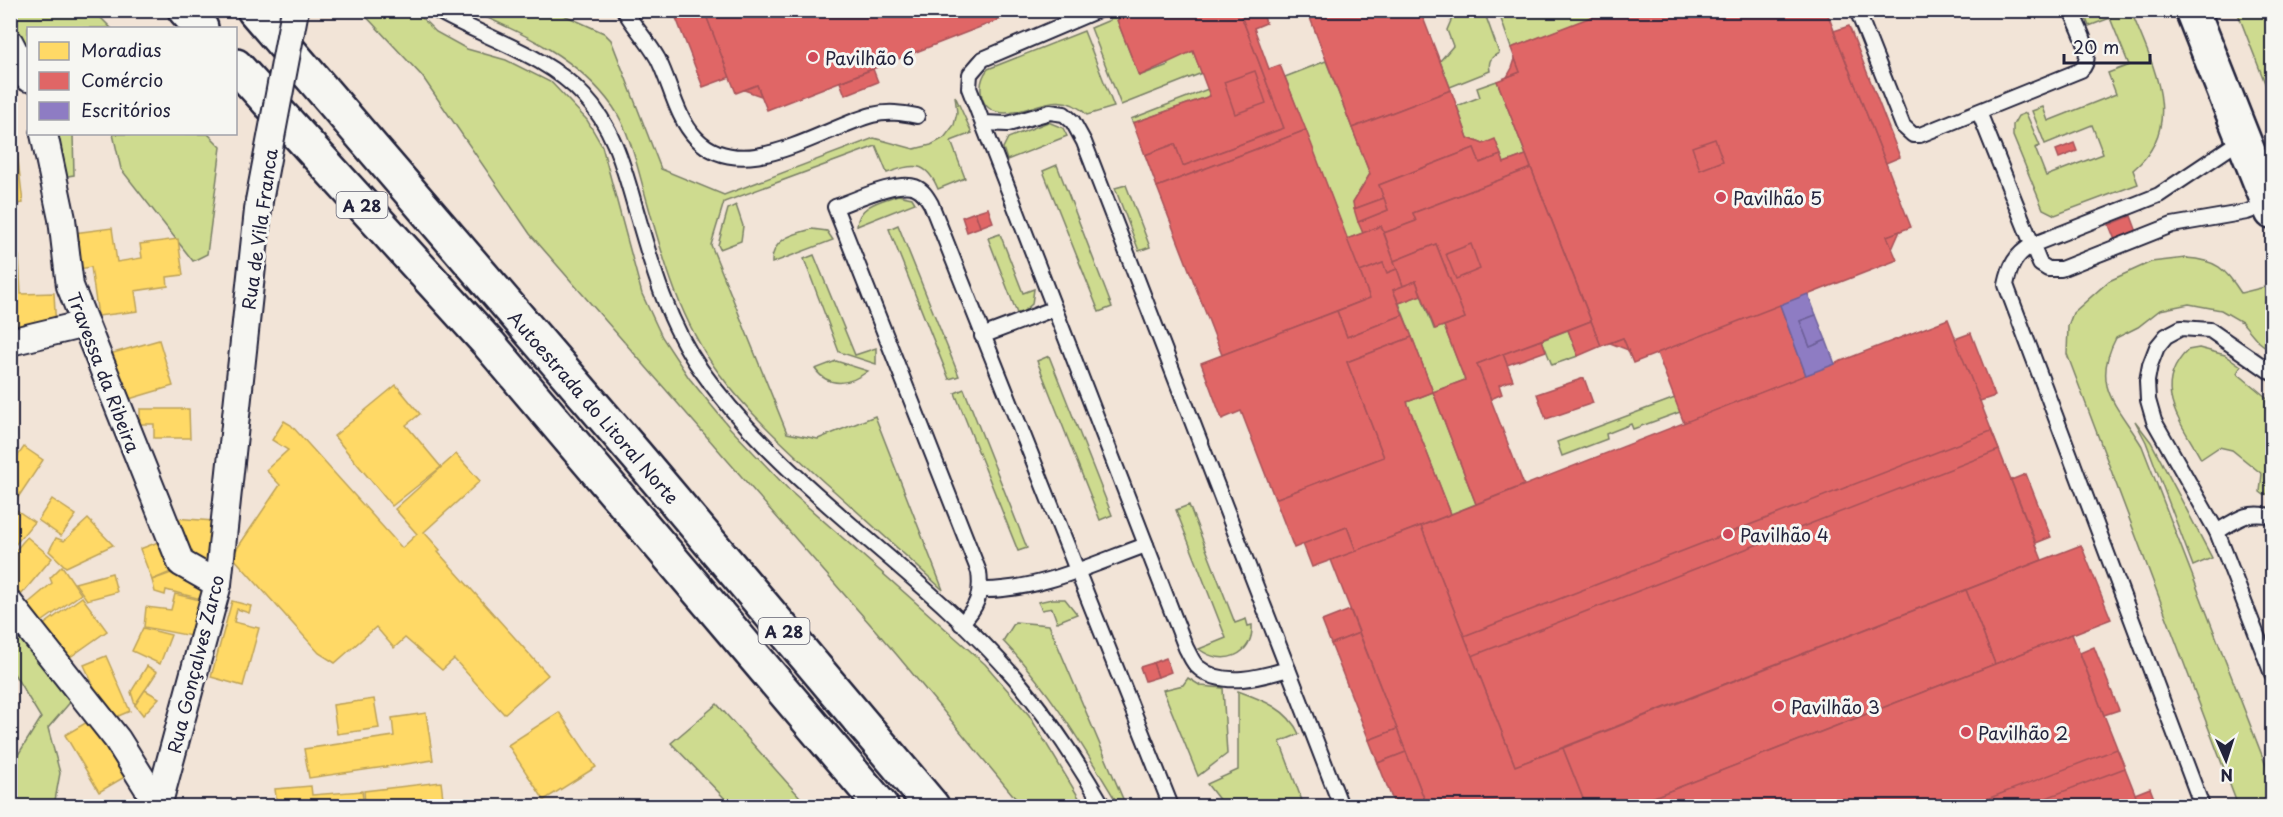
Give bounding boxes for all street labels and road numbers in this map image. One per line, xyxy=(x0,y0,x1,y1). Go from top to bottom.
street label: Rua de Vila Franca xyxy=(234,146,284,311)
road number: A 28 xyxy=(336,192,388,218)
street label: Travessa da Ribeira xyxy=(61,288,147,457)
street label: Autoestrada do Litoral Norte xyxy=(502,304,686,510)
street label: Rua Gonçalves Zarco xyxy=(160,572,230,756)
road number: A 28 xyxy=(758,618,810,644)

